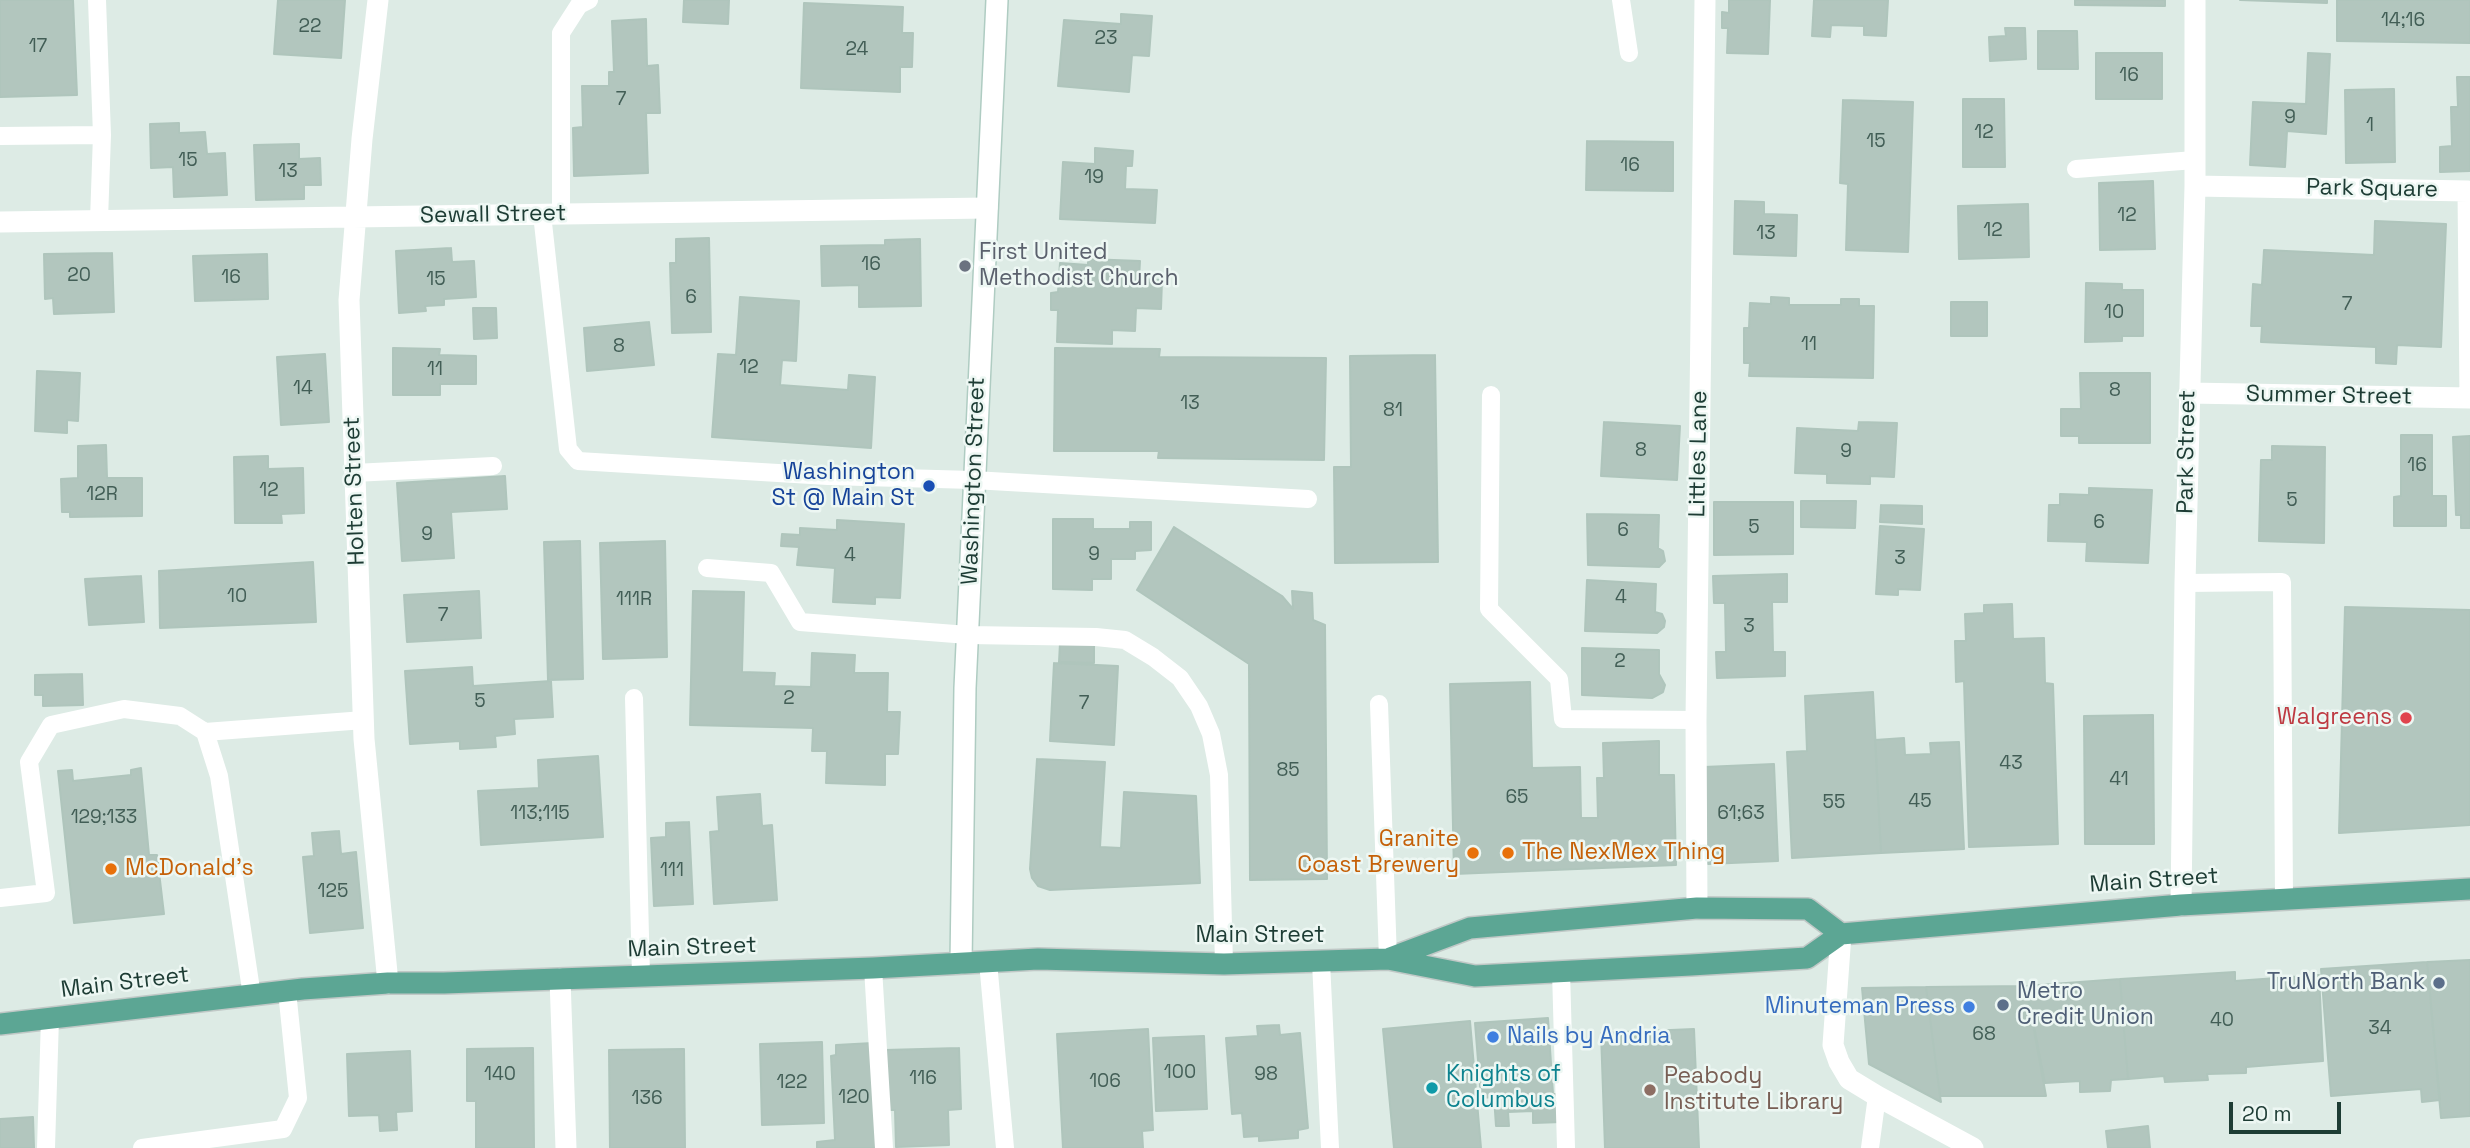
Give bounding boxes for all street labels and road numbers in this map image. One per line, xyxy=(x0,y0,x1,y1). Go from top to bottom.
street label: Park Square xyxy=(2306,174,2438,204)
street label: Sewall Street xyxy=(420,200,566,230)
street label: Washington Street xyxy=(957,376,991,586)
street label: Summer Street xyxy=(2246,381,2412,411)
street label: Littles Lane xyxy=(1684,390,1714,518)
street label: Park Street xyxy=(2172,390,2202,514)
street label: Holten Street xyxy=(339,416,371,566)
street label: Main Street xyxy=(2089,863,2219,899)
street label: Main Street xyxy=(1195,922,1325,950)
street label: Main Street xyxy=(627,932,757,964)
street label: Main Street xyxy=(59,961,191,1005)

